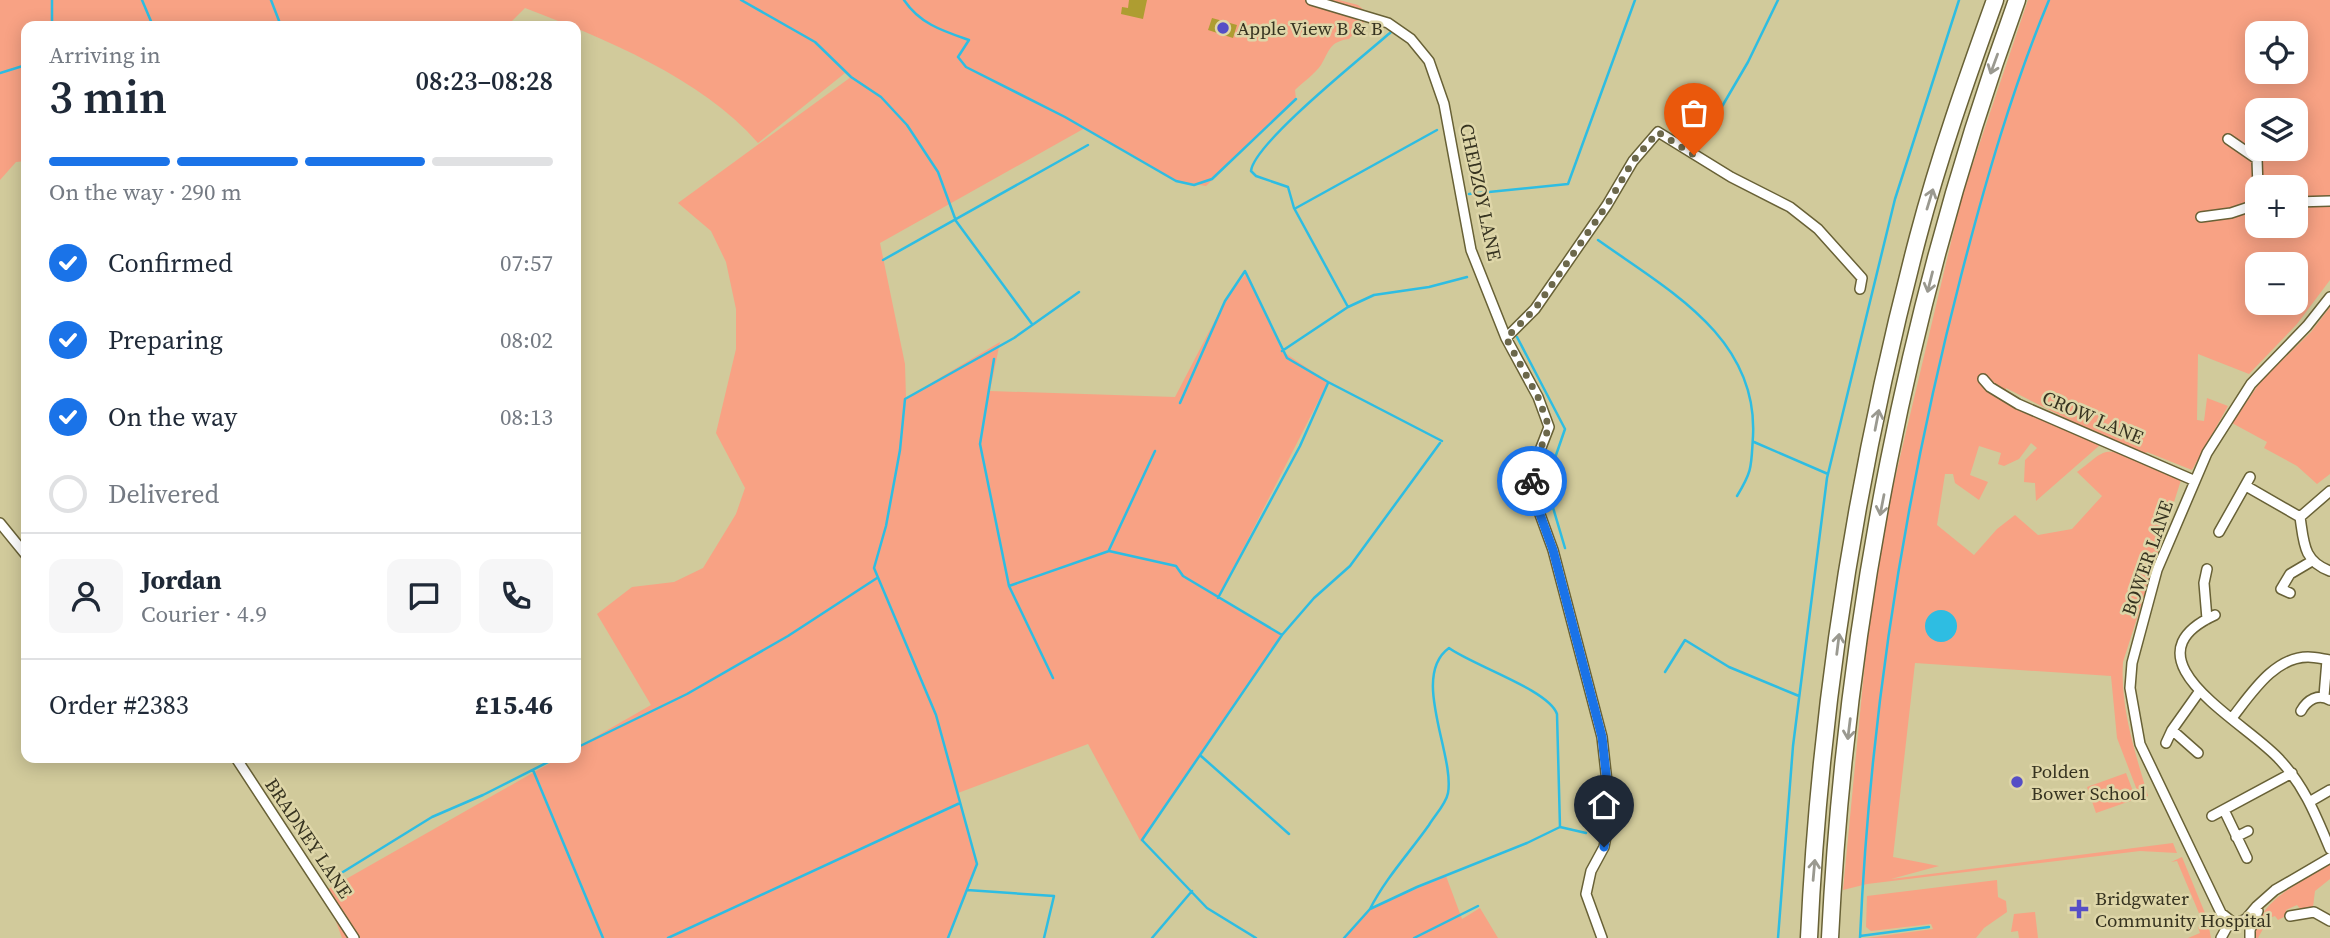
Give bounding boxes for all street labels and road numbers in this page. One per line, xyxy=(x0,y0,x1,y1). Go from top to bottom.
street label: CHEDZOY LANE xyxy=(1454,121,1508,263)
street label: CROW LANE xyxy=(2038,384,2148,450)
street label: BOWER LANE xyxy=(2115,497,2179,619)
street label: BRADNEY LANE xyxy=(259,773,359,903)

